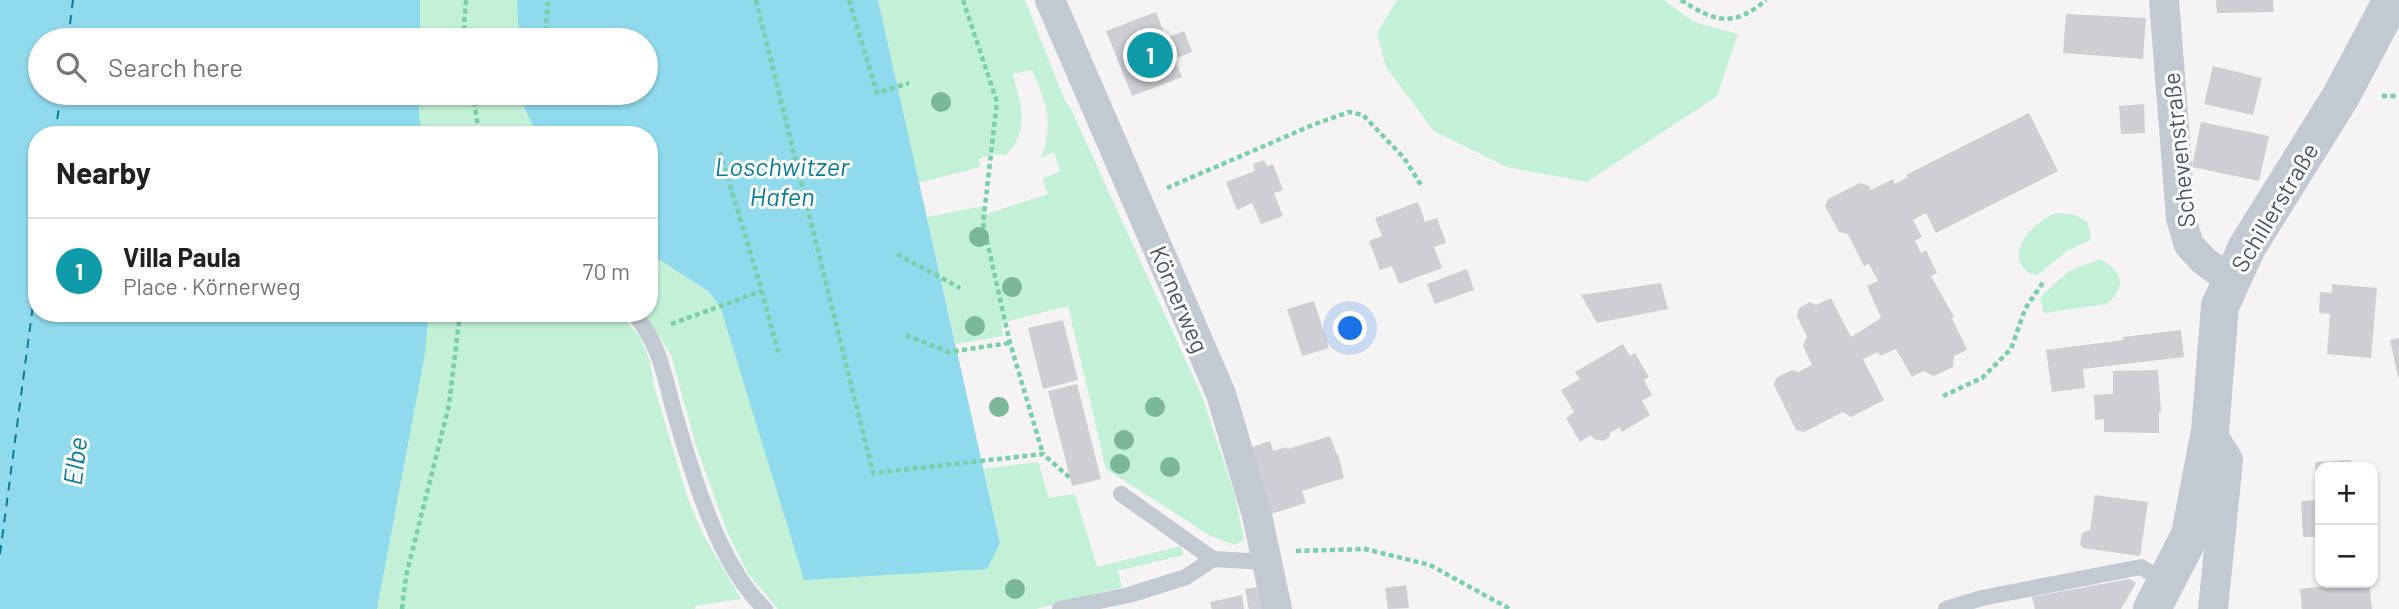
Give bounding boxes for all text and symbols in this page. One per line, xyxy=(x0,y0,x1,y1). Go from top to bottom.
search box xyxy=(28,28,658,105)
pin: 1 xyxy=(1127,29,1173,81)
icon: search xyxy=(52,48,90,86)
text: Search here xyxy=(108,51,243,82)
street label: Schevenstraße xyxy=(2155,71,2201,229)
street label: Schillerstraße xyxy=(2224,137,2324,277)
water label: Loschwitzer Hafen xyxy=(715,150,850,211)
text: Nearby xyxy=(56,154,151,190)
text: Villa Paula xyxy=(123,241,241,272)
street label: Körnerweg xyxy=(1144,241,1216,357)
text: 1 xyxy=(75,257,83,285)
text: 70 m xyxy=(583,257,630,285)
text: Place · Körnerweg xyxy=(123,272,301,300)
your location xyxy=(1333,311,1367,345)
water label: Elbe xyxy=(56,435,92,487)
map controls xyxy=(2315,462,2378,588)
button: + xyxy=(2315,462,2378,525)
button: − xyxy=(2315,525,2378,588)

